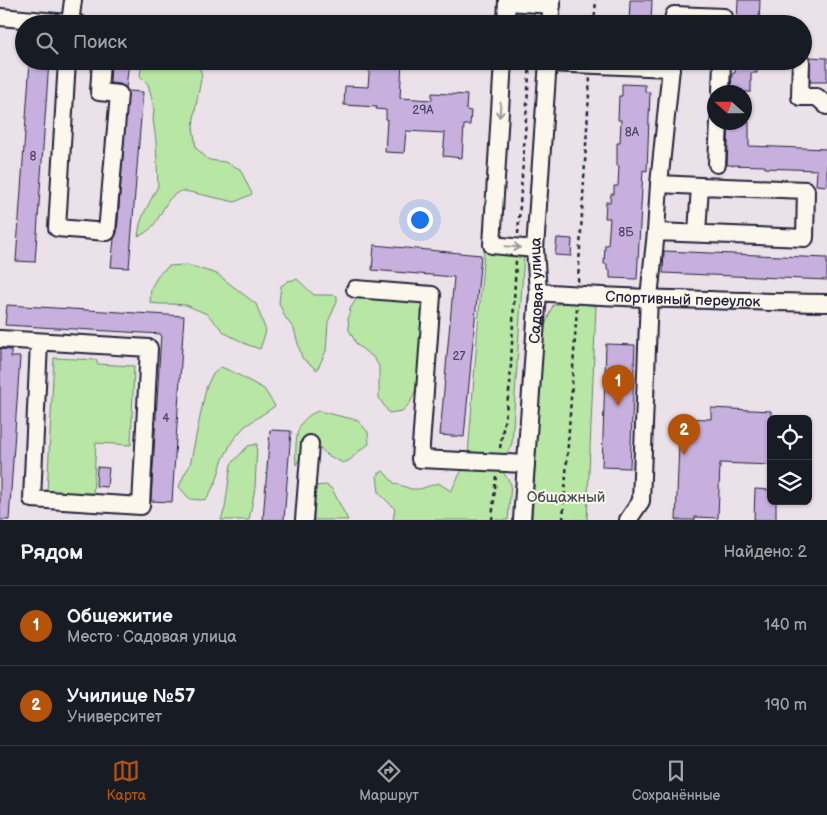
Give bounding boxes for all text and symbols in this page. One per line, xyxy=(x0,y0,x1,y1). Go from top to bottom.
search box xyxy=(15,15,812,70)
icon: search xyxy=(33,29,61,57)
text: Поиск xyxy=(73,31,127,54)
north arrow xyxy=(707,85,752,130)
one-way arrow xyxy=(496,102,505,118)
house number: 29А xyxy=(412,103,434,118)
house number: 8А xyxy=(625,125,640,140)
house number: 8 xyxy=(30,149,37,164)
your location xyxy=(407,207,433,233)
house number: 8Б xyxy=(618,225,634,240)
street label: Садовая улица xyxy=(525,237,548,344)
one-way arrow xyxy=(505,242,521,252)
street label: Спортивный переулок xyxy=(605,287,761,312)
house number: 27 xyxy=(453,349,466,364)
pin: 1 xyxy=(602,365,634,406)
house number: 4 xyxy=(162,411,170,426)
pin: 2 xyxy=(668,414,700,455)
map controls xyxy=(767,415,812,505)
button: locate xyxy=(767,415,812,460)
button: layers xyxy=(767,460,812,505)
park label: Общажный xyxy=(527,488,605,507)
text: Рядом xyxy=(20,540,83,565)
text: Найдено: 2 xyxy=(723,543,807,562)
text: Общежитие xyxy=(67,605,173,628)
text: 1 xyxy=(33,616,39,635)
text: 140 m xyxy=(764,616,807,635)
text: Место · Садовая улица xyxy=(67,628,237,647)
text: Училище №57 xyxy=(67,685,196,708)
text: 2 xyxy=(31,696,41,715)
text: 190 m xyxy=(765,696,807,715)
text: Университет xyxy=(67,708,162,727)
tab: Карта xyxy=(107,757,146,804)
tab: Маршрут xyxy=(359,757,419,804)
tab: Сохранённые xyxy=(632,757,720,804)

